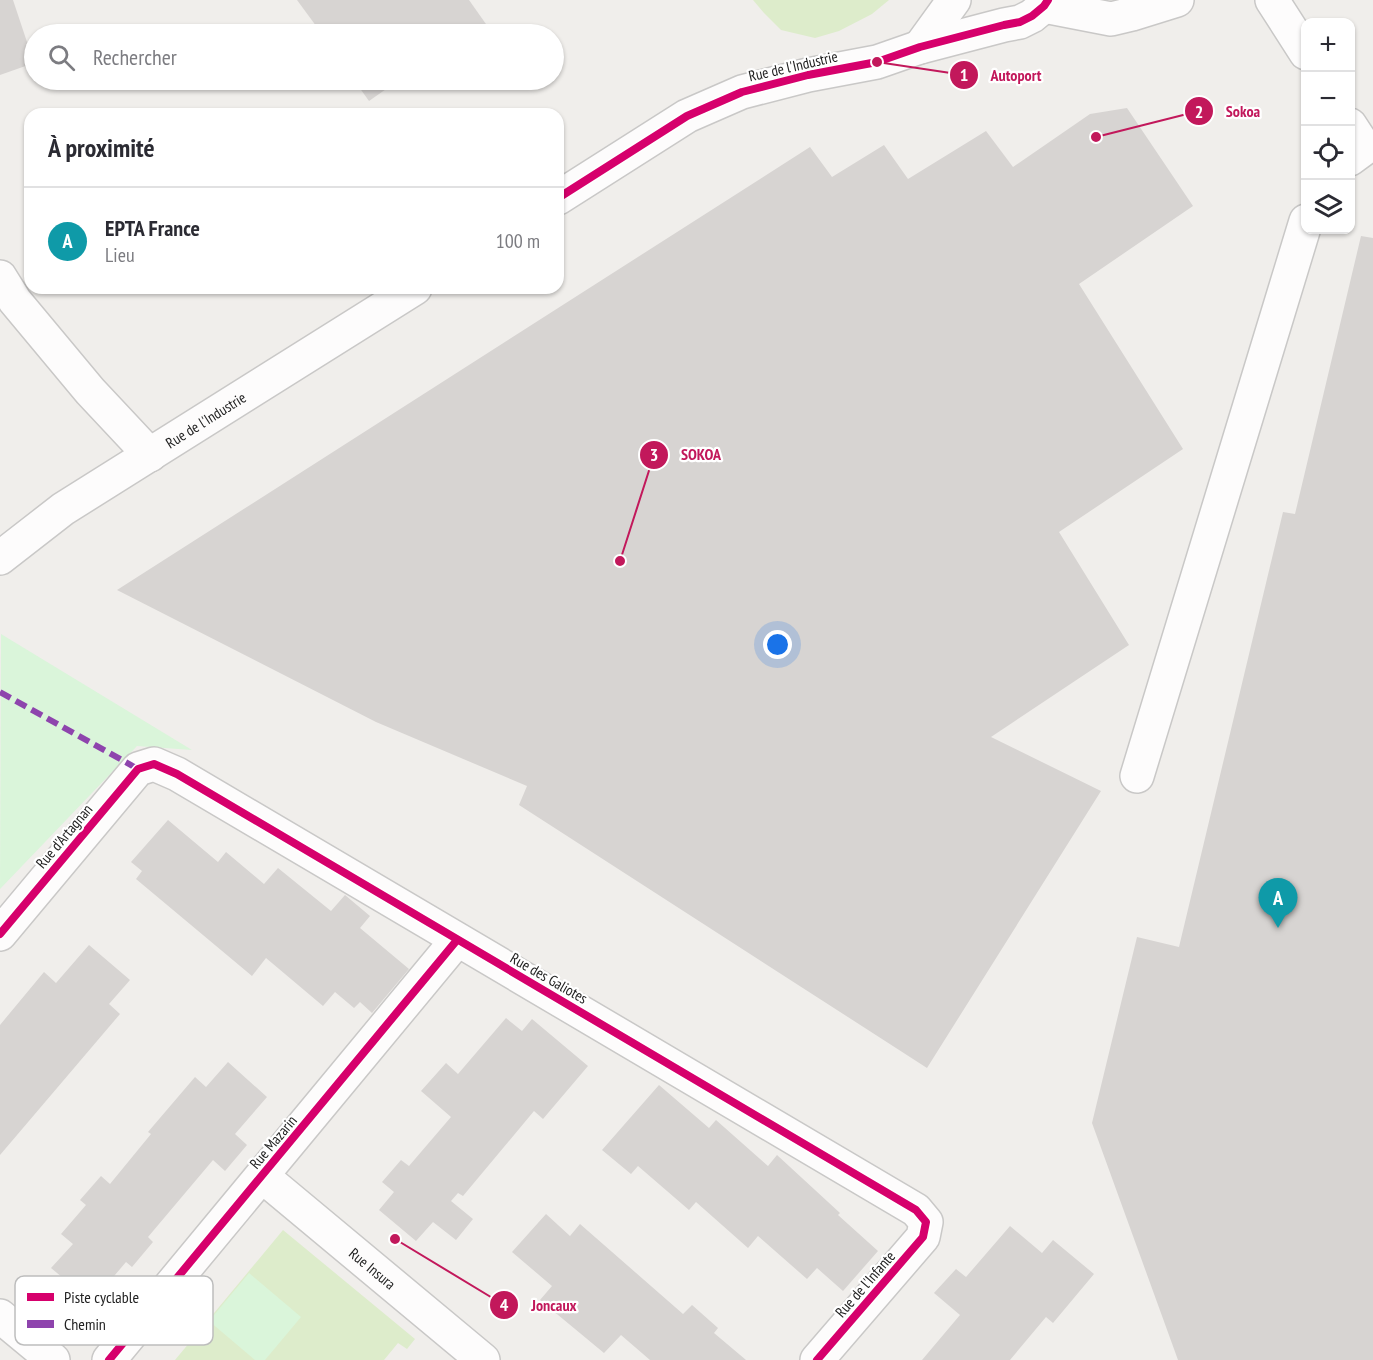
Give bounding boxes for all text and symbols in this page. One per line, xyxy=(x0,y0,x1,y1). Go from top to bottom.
map controls xyxy=(1301,18,1355,234)
button: + xyxy=(1301,18,1355,72)
search box xyxy=(24,24,564,90)
icon: search xyxy=(45,41,78,74)
text: Rechercher xyxy=(93,43,177,71)
street label: Rue de l'Industrie xyxy=(747,47,839,85)
callout: Autoport xyxy=(949,58,1054,92)
text: 1 xyxy=(960,63,968,86)
text: Autoport xyxy=(990,65,1042,85)
button: − xyxy=(1301,72,1355,126)
callout: Sokoa xyxy=(1184,94,1272,128)
text: 2 xyxy=(1195,100,1203,123)
text: Sokoa xyxy=(1226,101,1261,121)
button: locate xyxy=(1301,126,1355,180)
text: À proximité xyxy=(48,131,155,164)
button: layers xyxy=(1301,180,1355,234)
text: EPTA France xyxy=(105,214,200,242)
text: A xyxy=(62,228,73,254)
text: 100 m xyxy=(496,228,540,254)
text: Lieu xyxy=(105,242,135,268)
street label: Rue de l'Industrie xyxy=(162,387,249,452)
callout: SOKOA xyxy=(639,438,734,472)
text: 3 xyxy=(650,443,658,466)
text: SOKOA xyxy=(681,444,722,464)
your location xyxy=(763,630,792,659)
street label: Rue d'Artagnan xyxy=(32,800,96,872)
pin: A xyxy=(1258,878,1298,928)
street label: Rue des Galiotes xyxy=(507,948,591,1008)
street label: Rue Mazarin xyxy=(245,1111,301,1173)
street label: Rue Insura xyxy=(345,1243,400,1293)
street label: Rue de l'Infante xyxy=(831,1247,899,1321)
legend xyxy=(15,1276,213,1345)
text: Piste cyclable xyxy=(64,1287,139,1307)
callout: Joncaux xyxy=(489,1288,588,1322)
text: 4 xyxy=(500,1293,509,1316)
text: Joncaux xyxy=(530,1295,577,1315)
text: Chemin xyxy=(64,1314,106,1334)

